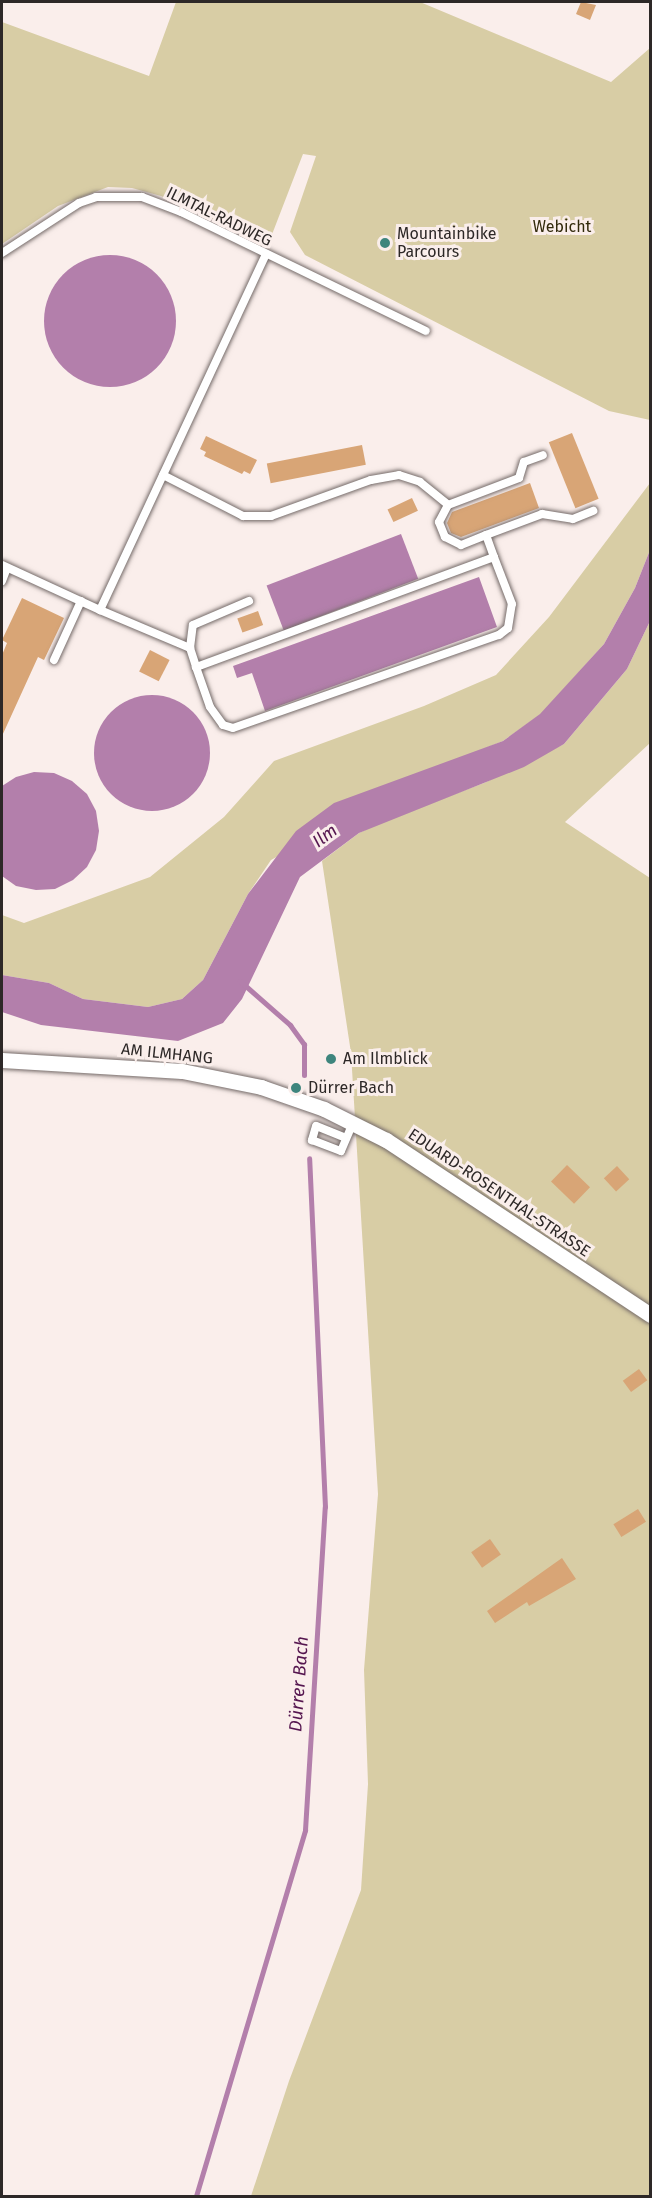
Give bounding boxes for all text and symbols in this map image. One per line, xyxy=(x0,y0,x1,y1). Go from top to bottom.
street label: ILMTAL-RADWEG xyxy=(163,183,275,251)
park label: Webicht xyxy=(533,217,591,237)
place label: Mountainbike Parcours xyxy=(397,224,497,262)
marker: Mountainbike Parcours xyxy=(378,236,392,250)
water label: Ilm xyxy=(308,820,342,852)
street label: AM ILMHANG xyxy=(120,1040,214,1068)
place label: Am Ilmblick xyxy=(343,1049,428,1069)
marker: Am Ilmblick xyxy=(324,1052,338,1066)
place label: Dürrer Bach xyxy=(308,1078,394,1098)
marker: Dürrer Bach xyxy=(289,1081,303,1095)
street label: EDUARD-ROSENTHAL-STRASSE xyxy=(404,1125,594,1261)
water label: Dürrer Bach xyxy=(285,1635,313,1733)

